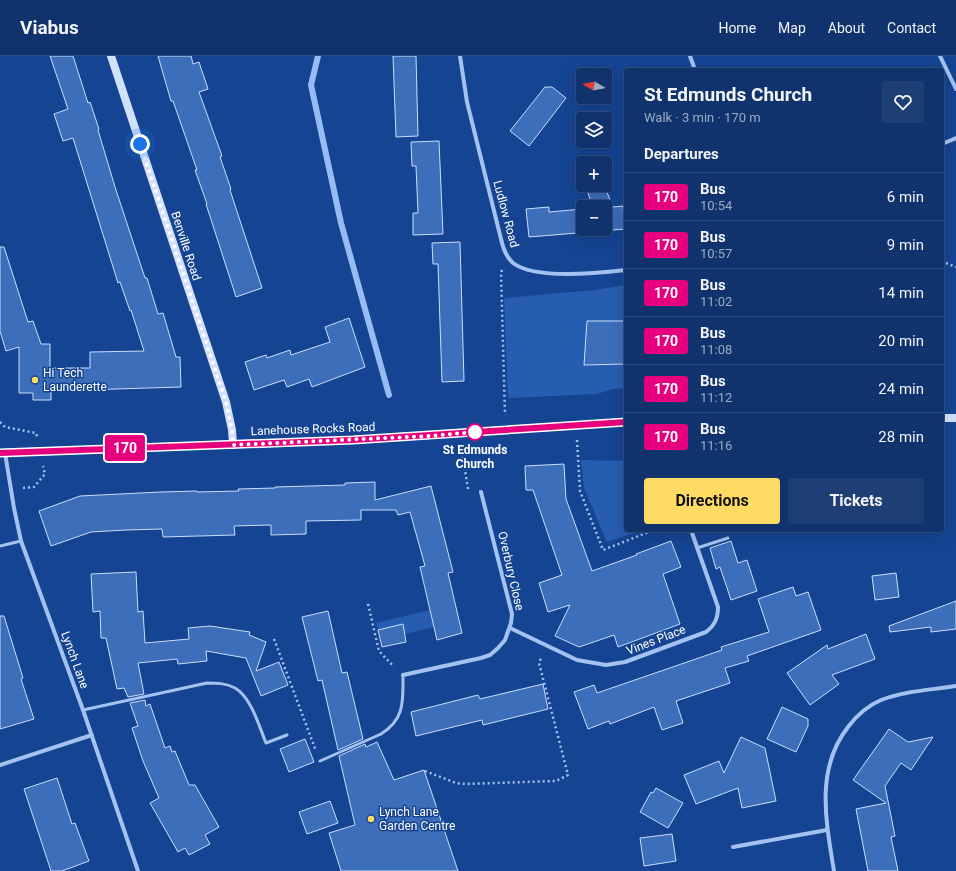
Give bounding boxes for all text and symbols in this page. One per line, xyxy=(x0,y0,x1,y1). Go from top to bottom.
text: Viabus xyxy=(20,16,79,39)
text: Home xyxy=(718,20,756,36)
text: Map xyxy=(778,20,806,36)
text: About xyxy=(828,20,865,36)
text: Contact xyxy=(887,20,936,36)
north arrow xyxy=(576,68,612,104)
map controls xyxy=(576,68,612,236)
button: heart xyxy=(882,81,924,123)
text: St Edmunds Church xyxy=(644,83,812,106)
text: Walk · 3 min · 170 m xyxy=(644,110,761,125)
button: layers xyxy=(576,112,612,148)
your location xyxy=(130,134,150,154)
text: Departures xyxy=(644,145,719,163)
button: + xyxy=(576,156,612,192)
street label: Ludlow Road xyxy=(490,179,522,249)
text: Bus xyxy=(700,180,726,198)
text: 6 min xyxy=(887,188,924,206)
text: 170 xyxy=(654,189,678,205)
text: 10:54 xyxy=(700,198,732,213)
button: − xyxy=(576,200,612,236)
street label: Benville Road xyxy=(168,210,204,282)
text: Bus xyxy=(700,228,726,246)
text: 9 min xyxy=(887,236,924,254)
text: 170 xyxy=(654,237,678,253)
text: 10:57 xyxy=(700,246,732,261)
text: Bus xyxy=(700,276,726,294)
text: 14 min xyxy=(878,284,924,302)
text: 170 xyxy=(654,285,678,301)
text: 11:02 xyxy=(700,294,732,309)
text: Bus xyxy=(700,324,726,342)
text: 20 min xyxy=(878,332,924,350)
text: 170 xyxy=(654,333,678,349)
text: 11:08 xyxy=(700,342,732,357)
place label: Hi Tech Launderette xyxy=(43,366,107,394)
text: Bus xyxy=(700,372,726,390)
marker: Hi Tech Launderette xyxy=(30,375,40,385)
text: 24 min xyxy=(878,380,924,398)
text: 170 xyxy=(654,381,678,397)
text: 11:12 xyxy=(700,390,732,405)
street label: Lanehouse Rocks Road xyxy=(250,420,376,438)
text: Bus xyxy=(700,420,726,438)
marker: St Edmunds Church xyxy=(466,423,484,441)
text: 28 min xyxy=(878,428,924,446)
text: 170 xyxy=(654,429,678,445)
line badge: 170 xyxy=(102,435,148,461)
text: 11:16 xyxy=(700,438,732,453)
text: 170 xyxy=(113,440,137,456)
place label: St Edmunds Church xyxy=(443,443,507,471)
button: Directions xyxy=(644,478,780,524)
button: Tickets xyxy=(788,478,924,524)
street label: Overbury Close xyxy=(495,530,527,612)
street label: Vines Place xyxy=(624,622,688,658)
street label: Lynch Lane xyxy=(58,629,92,691)
place label: Lynch Lane Garden Centre xyxy=(379,805,455,833)
marker: Lynch Lane Garden Centre xyxy=(366,814,376,824)

